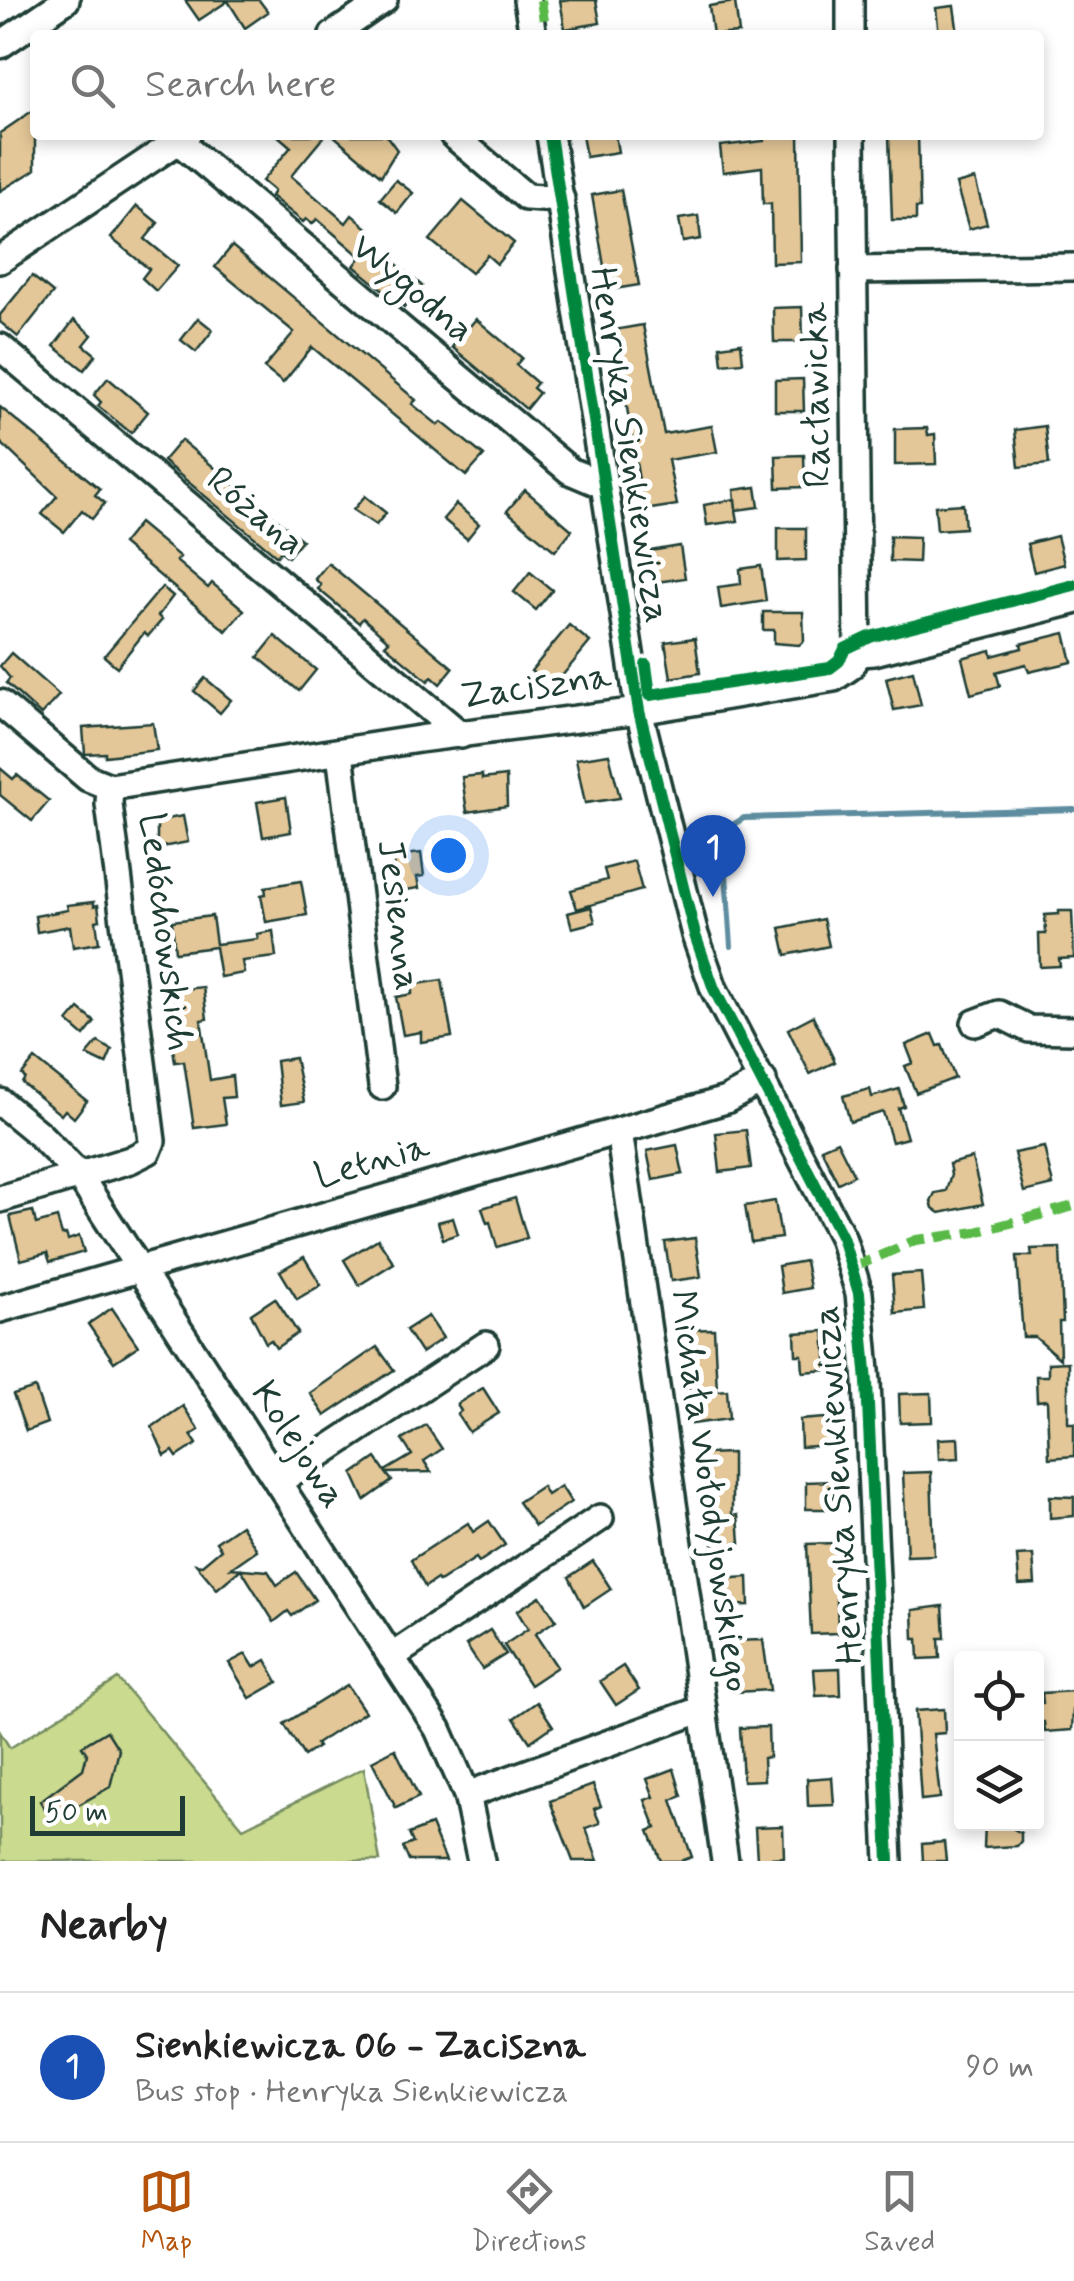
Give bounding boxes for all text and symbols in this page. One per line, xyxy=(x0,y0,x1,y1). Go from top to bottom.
search box xyxy=(30,30,1044,140)
icon: search xyxy=(65,58,120,113)
text: Search here xyxy=(145,61,336,110)
street label: Wygodna xyxy=(338,223,484,358)
street label: Henryka Sienkiewicza xyxy=(577,264,681,626)
street label: Racławicka xyxy=(791,301,843,488)
street label: Różana xyxy=(195,456,315,568)
street label: Zaciszna xyxy=(458,652,615,722)
street label: Ledóchowskich xyxy=(126,810,204,1054)
pin: 1 xyxy=(680,814,746,897)
your location xyxy=(423,830,474,881)
street label: Jesienna xyxy=(364,837,432,993)
street label: Letnia xyxy=(309,1122,435,1202)
street label: Michała Wołodyjowskiego xyxy=(657,1287,761,1695)
street label: Henryka Sienkiewicza xyxy=(802,1304,876,1666)
street label: Kolejowa xyxy=(239,1372,357,1518)
map controls xyxy=(954,1651,1044,1831)
button: locate xyxy=(954,1651,1044,1741)
button: layers xyxy=(954,1741,1044,1831)
scale bar xyxy=(30,1791,185,1836)
text: 50 m xyxy=(45,1795,108,1832)
text: Nearby xyxy=(40,1899,168,1954)
text: Sienkiewicza 06 - Zaciszna xyxy=(135,2022,586,2071)
text: 1 xyxy=(65,2046,80,2088)
text: 90 m xyxy=(966,2046,1034,2088)
text: Bus stop · Henryka Sienkiewicza xyxy=(135,2071,568,2113)
tab: Map xyxy=(139,2164,194,2261)
tab: Directions xyxy=(472,2164,587,2261)
tab: Saved xyxy=(864,2164,935,2261)

